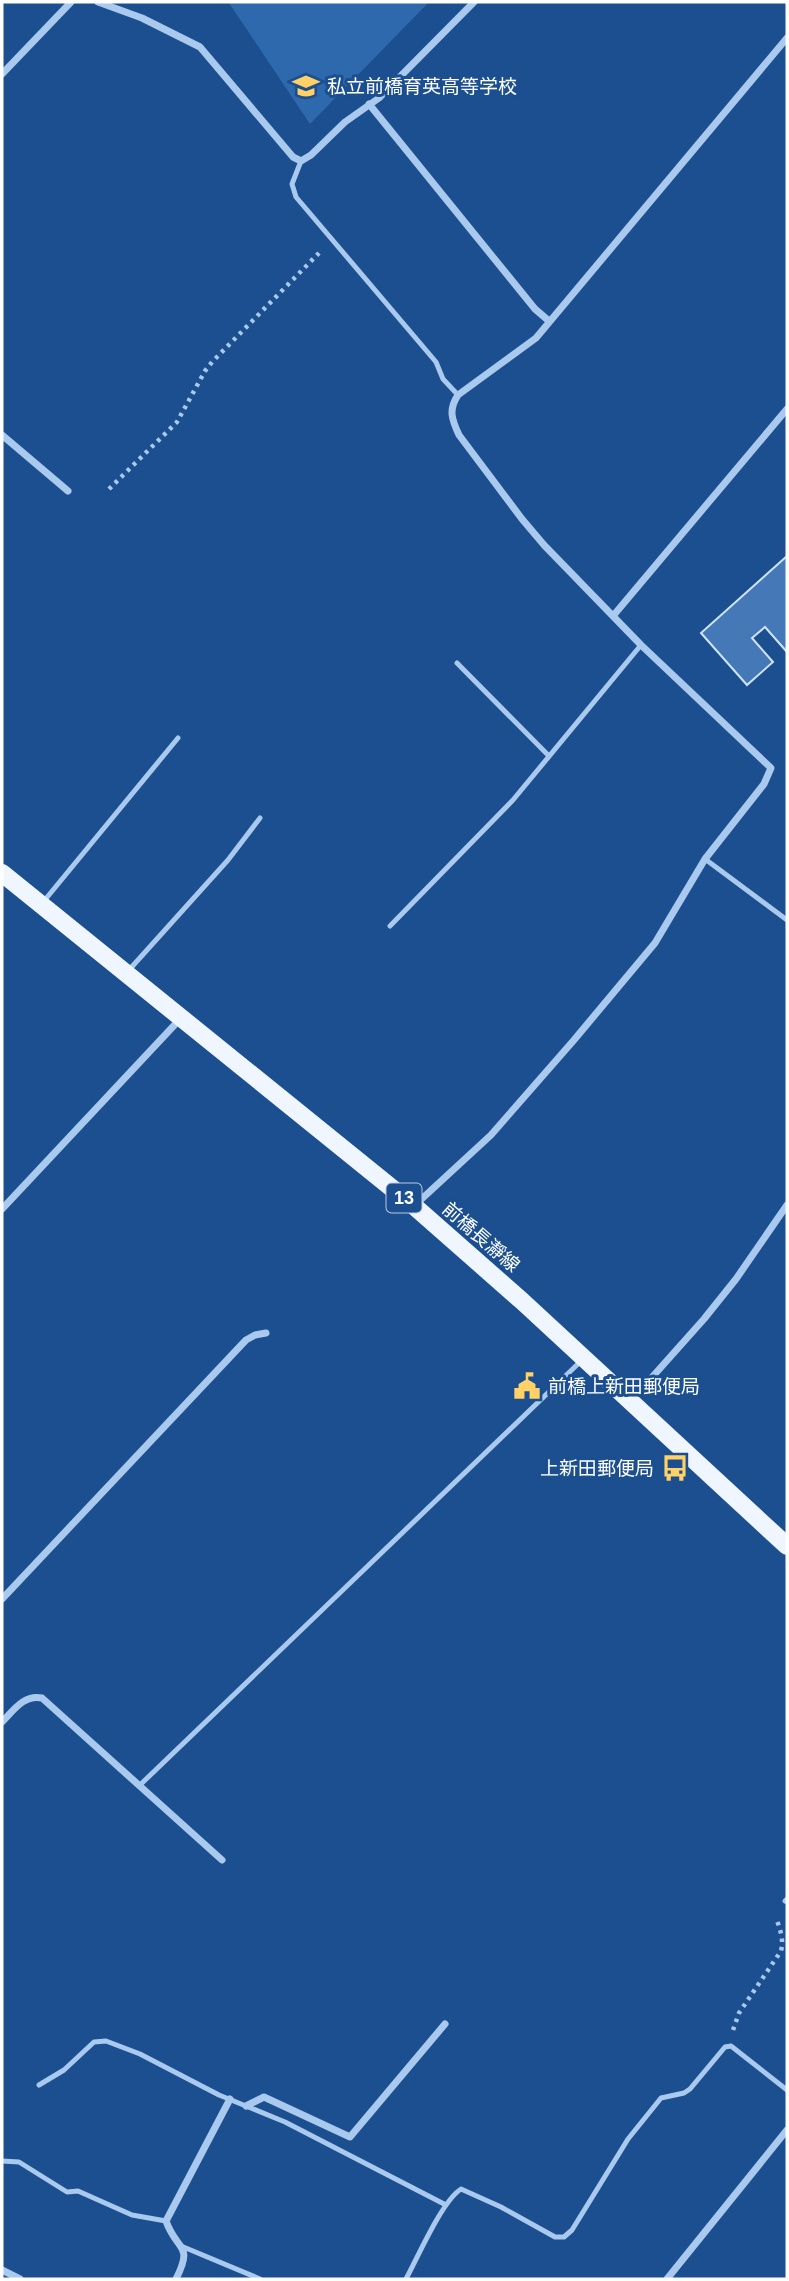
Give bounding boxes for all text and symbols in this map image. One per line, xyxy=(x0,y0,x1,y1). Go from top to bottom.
school or university icon: 私立前橋育英高等学校 xyxy=(291,71,321,101)
place label: 私立前橋育英高等学校 xyxy=(327,76,517,97)
road number: 13 xyxy=(386,1184,422,1212)
street label: 前橋長瀞線 xyxy=(438,1198,524,1276)
public building icon: 前橋上新田郵便局 xyxy=(512,1371,542,1401)
place label: 前橋上新田郵便局 xyxy=(548,1376,700,1397)
bus stop icon: 上新田郵便局 xyxy=(660,1453,690,1483)
place label: 上新田郵便局 xyxy=(540,1458,654,1479)

